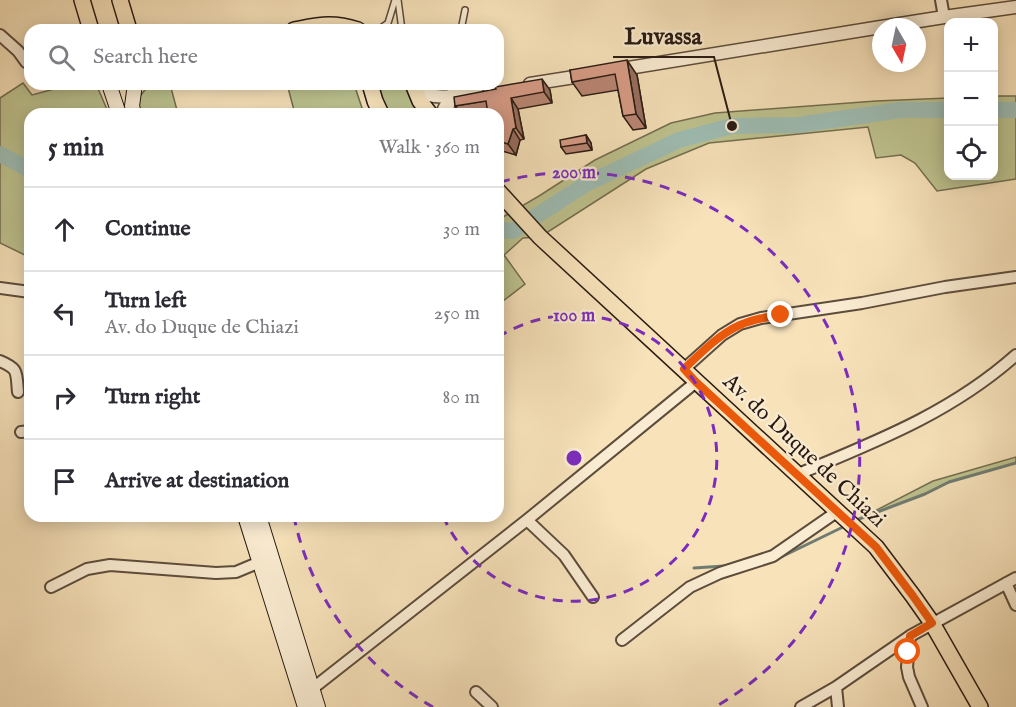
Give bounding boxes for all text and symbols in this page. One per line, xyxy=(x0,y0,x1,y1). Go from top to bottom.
callout: Luvassa xyxy=(613,15,714,57)
north arrow xyxy=(872,18,926,72)
map controls xyxy=(944,18,998,180)
button: + xyxy=(944,18,998,72)
text: Luvassa xyxy=(624,22,702,53)
search box xyxy=(24,24,504,90)
icon: search xyxy=(45,41,78,74)
text: Search here xyxy=(93,43,198,71)
button: − xyxy=(944,72,998,126)
button: locate xyxy=(944,126,998,180)
text: 5 min xyxy=(48,131,104,164)
text: Walk · 360 m xyxy=(379,135,480,160)
text: 200 m xyxy=(552,162,596,185)
icon: ahead xyxy=(48,213,81,246)
text: Continue xyxy=(105,215,191,243)
text: 30 m xyxy=(443,217,480,242)
text: Turn left xyxy=(105,287,187,315)
icon: left xyxy=(48,297,81,330)
text: 250 m xyxy=(434,301,480,326)
route end xyxy=(767,301,793,327)
text: 100 m xyxy=(553,305,595,328)
text: Av. do Duque de Chiazi xyxy=(105,315,299,340)
street label: Av. do Duque de Chiazi xyxy=(716,367,892,534)
icon: right xyxy=(48,381,81,414)
text: Turn right xyxy=(105,383,200,411)
text: 80 m xyxy=(443,385,480,410)
centre of rings xyxy=(564,448,584,468)
icon: arrive xyxy=(48,465,81,498)
text: Arrive at destination xyxy=(105,467,289,495)
route start xyxy=(894,638,920,664)

